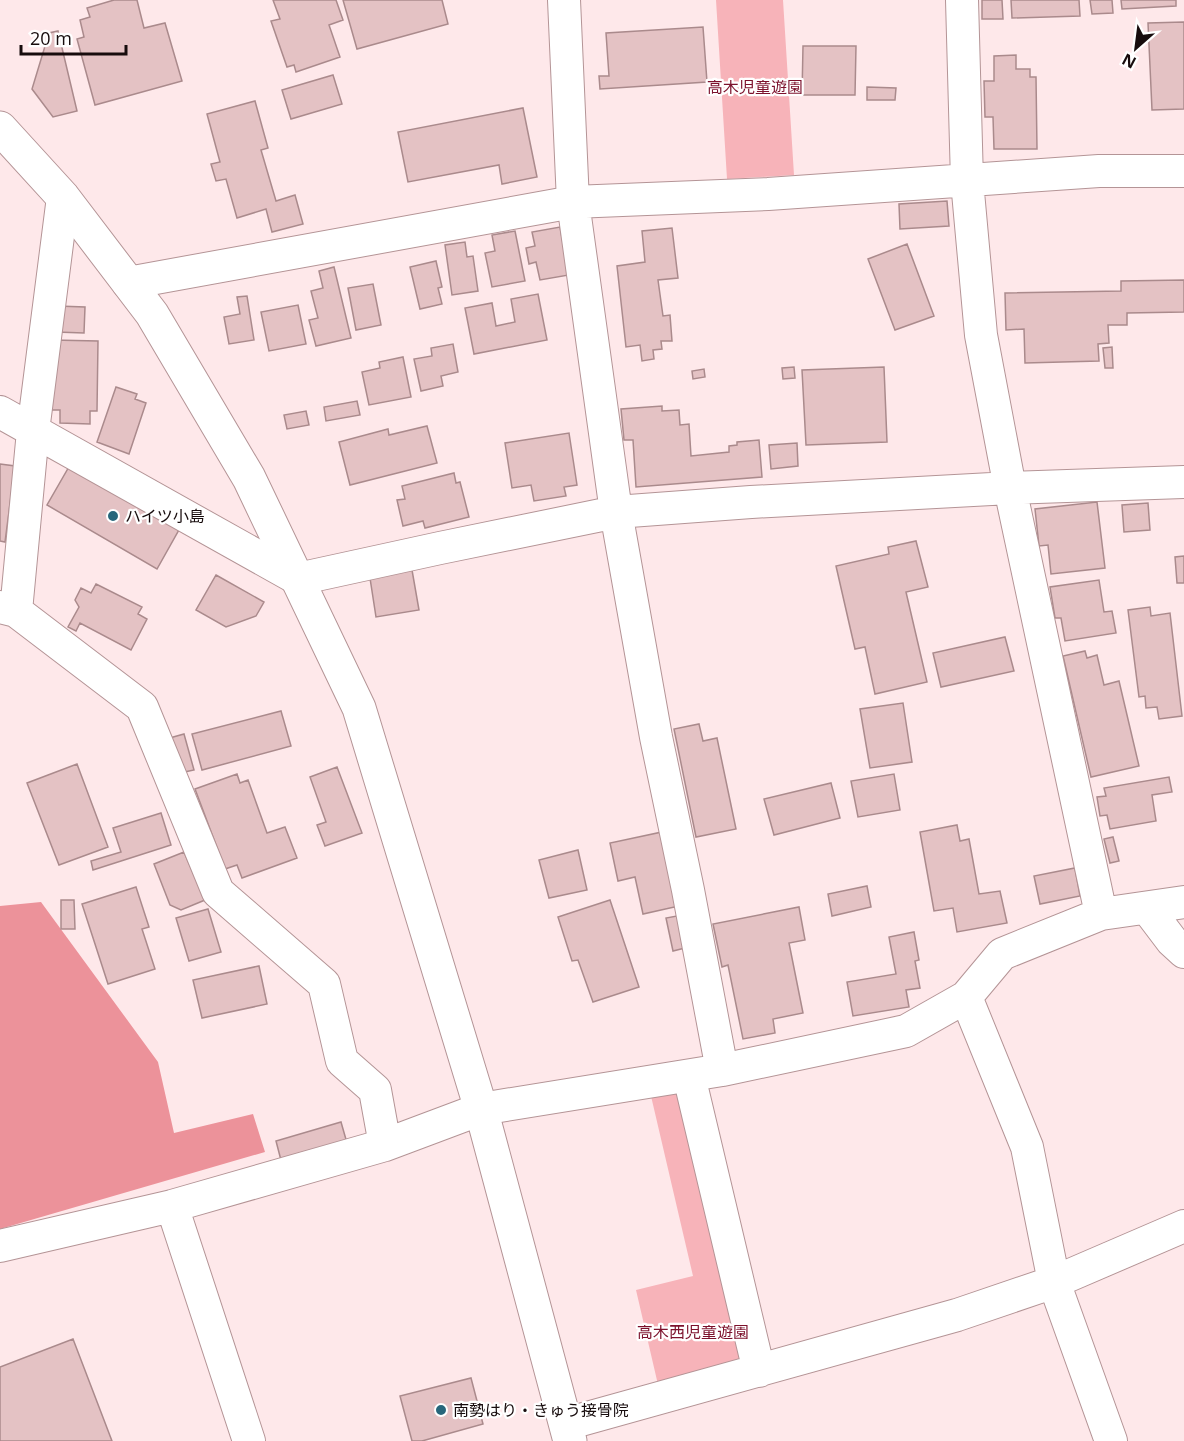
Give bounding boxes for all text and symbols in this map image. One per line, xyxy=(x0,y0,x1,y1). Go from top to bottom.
scale bar xyxy=(21,18,126,56)
north arrow xyxy=(1106,18,1166,78)
text: 20 m xyxy=(30,26,72,50)
text: N xyxy=(1118,48,1140,74)
park label: 高木児童遊園 xyxy=(707,76,803,98)
place label: ハイツ小島 xyxy=(125,505,205,527)
marker: ハイツ小島 xyxy=(106,509,120,523)
park label: 高木西児童遊園 xyxy=(637,1321,749,1343)
place label: 南勢はり・きゅう接骨院 xyxy=(453,1399,629,1421)
marker: 南勢はり・きゅう接骨院 xyxy=(434,1403,448,1417)

